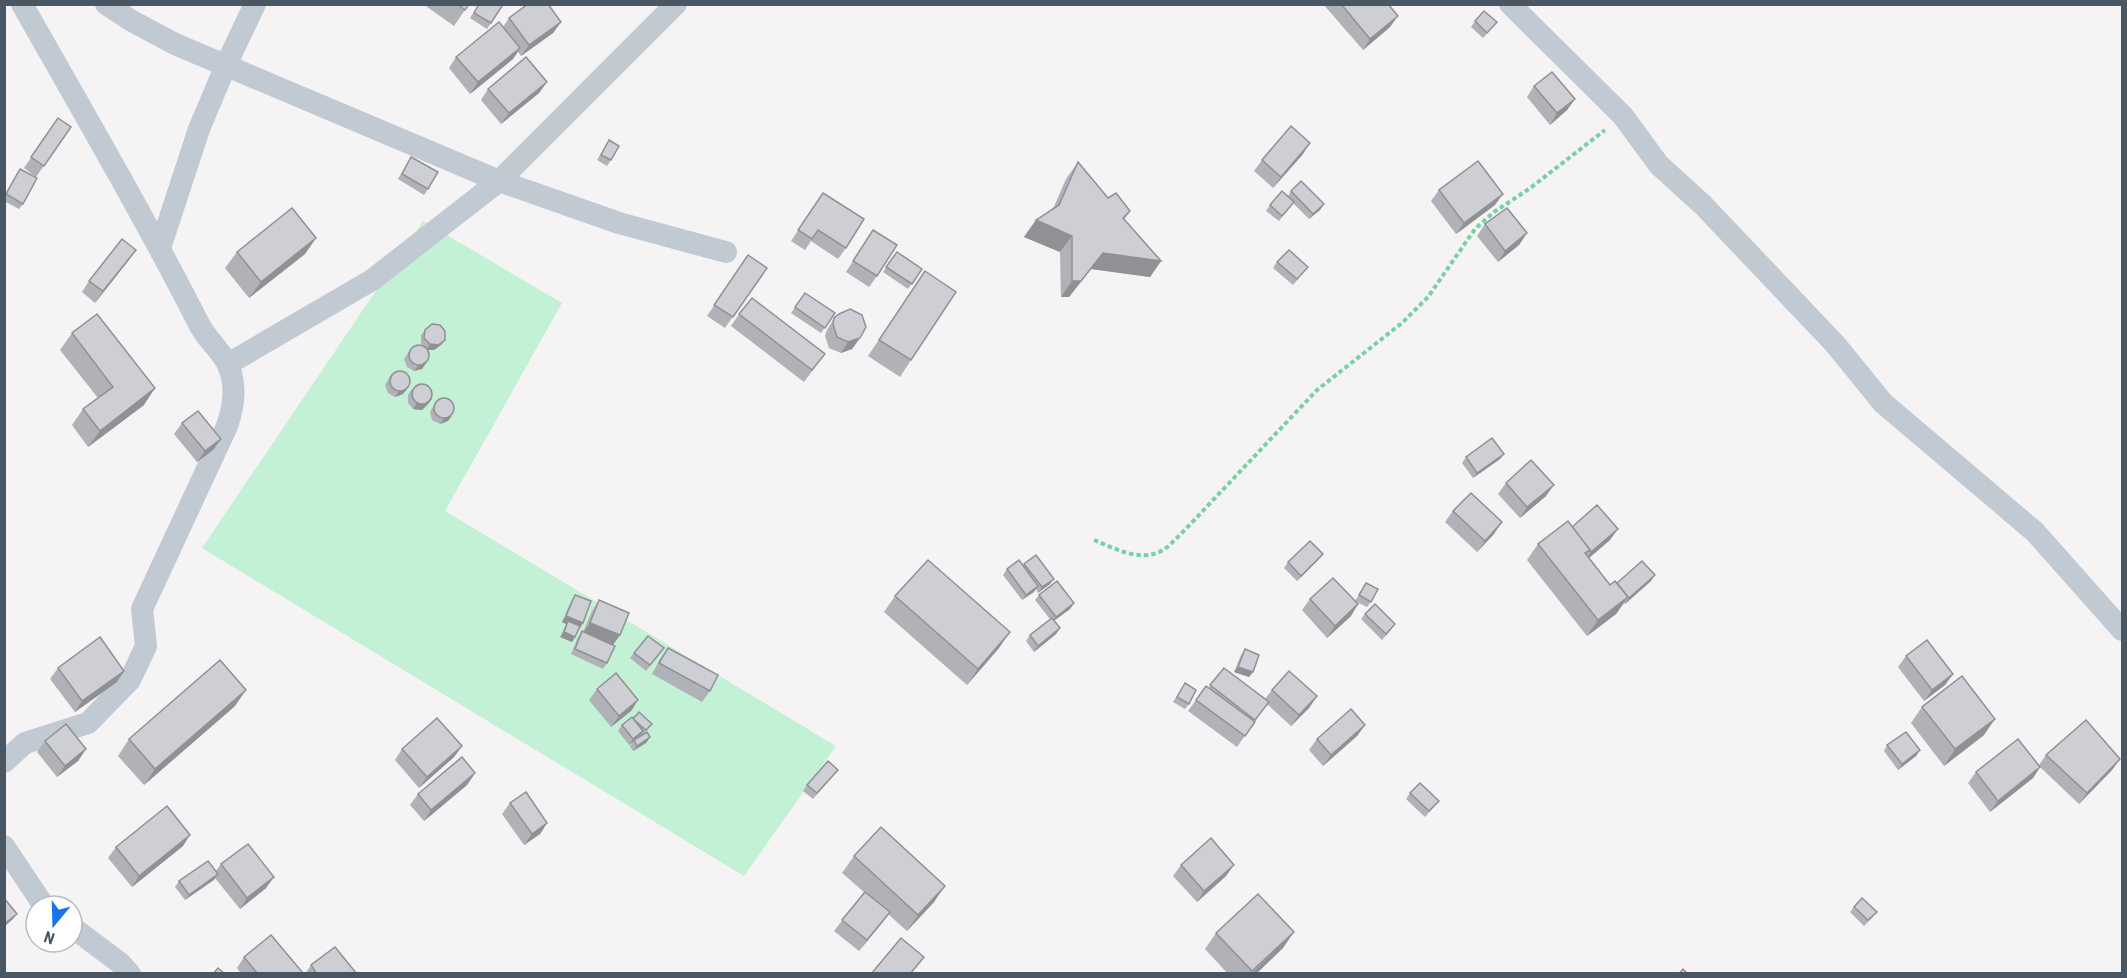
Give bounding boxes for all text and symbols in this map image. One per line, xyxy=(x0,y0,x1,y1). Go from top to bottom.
north arrow xyxy=(24,894,84,954)
text: N xyxy=(42,927,57,948)

